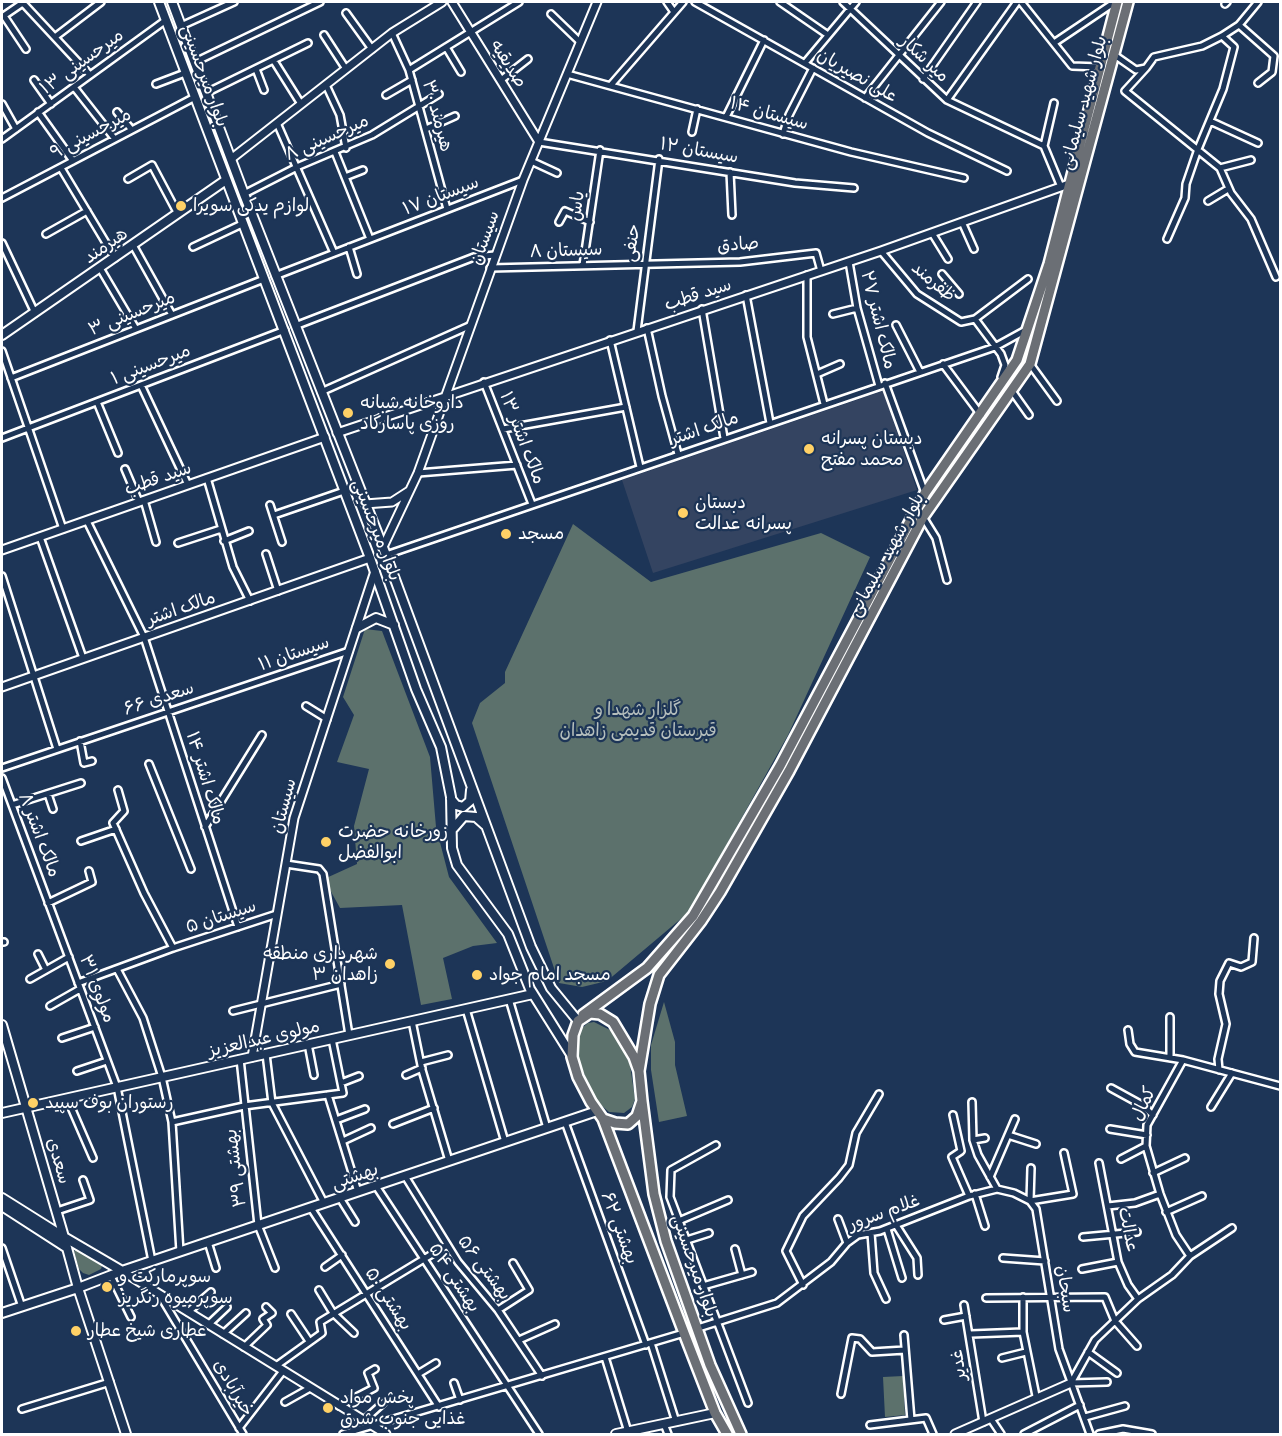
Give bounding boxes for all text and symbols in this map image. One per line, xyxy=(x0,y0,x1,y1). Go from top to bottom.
street label: بلوار میرحسینی xyxy=(176,22,232,130)
street label: میرحسینی ۱۳ xyxy=(36,24,128,100)
street label: میر شکار xyxy=(895,31,953,87)
street label: بلوار شهید سلیمانی xyxy=(1056,34,1112,172)
street label: صدیقیه xyxy=(485,36,531,92)
street label: علی نصیریان xyxy=(813,44,901,108)
street label: هیرمند ۳۰ xyxy=(417,78,457,154)
street label: سیستان ۱۴ xyxy=(727,93,811,135)
street label: میرحسینی ۹ xyxy=(47,104,135,164)
street label: میرحسینی ۸ xyxy=(282,110,372,166)
street label: سیستان ۱۲ xyxy=(658,133,740,169)
street label: سیستان ۱۷ xyxy=(400,172,482,220)
street label: یاس xyxy=(564,189,590,223)
place label: لوازم یدکی سویرا xyxy=(193,195,309,217)
marker: لوازم یدکی سویرا xyxy=(174,199,188,213)
street label: سیستان xyxy=(465,208,505,268)
street label: هیرمند xyxy=(80,223,132,269)
street label: حنفی xyxy=(619,223,645,263)
street label: صادق xyxy=(716,233,760,257)
street label: سیستان ۸ xyxy=(529,239,603,263)
street label: ظفرمند xyxy=(907,257,959,307)
street label: مالک اشتر ۲۷ xyxy=(855,268,901,372)
street label: سید قطب xyxy=(662,274,734,316)
street label: میرحسینی ۳ xyxy=(85,287,179,341)
street label: میرحسینی ۱ xyxy=(108,340,194,390)
street label: مالک اشتر ۱۳ xyxy=(495,389,549,487)
place label: داروخانه شبانه روزی پاسارگاد xyxy=(360,392,464,434)
marker: داروخانه شبانه روزی پاسارگاد xyxy=(341,406,355,420)
street label: مالک اشتر xyxy=(667,407,741,451)
place label: دبستان پسرانه محمد مفتح xyxy=(821,428,922,470)
marker: دبستان پسرانه محمد مفتح xyxy=(802,442,816,456)
street label: سید قطب xyxy=(122,457,194,501)
street label: بلوار میرحسینی xyxy=(347,476,405,584)
street label: بلوار شهید سلیمانی xyxy=(844,489,930,621)
place label: دبستان پسرانه عدالت xyxy=(695,492,792,534)
marker: دبستان پسرانه عدالت xyxy=(676,506,690,520)
place label: مسجد xyxy=(518,523,564,545)
marker: مسجد xyxy=(499,527,513,541)
street label: مالک اشتر xyxy=(144,587,218,631)
street label: سیستان ۱۱ xyxy=(256,632,332,676)
street label: سعدی ۶۶ xyxy=(121,677,197,721)
park label: گلزار شهدا و قبرستان قدیمی زاهدان xyxy=(559,699,717,742)
street label: مالک اشتر ۱۴ xyxy=(181,729,229,827)
street label: سیستان xyxy=(266,776,302,836)
street label: مالک اشتر ۸ xyxy=(13,790,65,880)
place label: زورخانه حضرت ابوالفضل xyxy=(338,821,448,864)
marker: زورخانه حضرت ابوالفضل xyxy=(319,835,333,849)
street label: سیستان ۵ xyxy=(183,895,259,939)
place label: شهرداری منطقه ۳ زاهدان xyxy=(263,943,378,986)
street label: مولوی ۳۱ xyxy=(74,952,120,1026)
marker: شهرداری منطقه ۳ زاهدان xyxy=(383,957,397,971)
place label: مسجد امام جواد xyxy=(489,964,611,986)
marker: مسجد امام جواد xyxy=(470,968,484,982)
street label: مولوی عبدالعزیز xyxy=(206,1016,322,1062)
street label: کمال xyxy=(1127,1083,1161,1125)
place label: رستوران بوف سپید xyxy=(45,1092,174,1114)
marker: رستوران بوف سپید xyxy=(26,1096,40,1110)
street label: بهشتی ۳۹ xyxy=(220,1128,252,1208)
street label: سعدی xyxy=(41,1135,75,1187)
street label: بهشتی xyxy=(329,1159,381,1195)
street label: بهشتی ۶۲ xyxy=(596,1189,642,1267)
street label: غلام سرور xyxy=(845,1190,923,1236)
street label: عدالت xyxy=(1113,1205,1143,1255)
street label: بلوار میرحسینی xyxy=(666,1212,722,1320)
street label: بهشتی ۵۶ xyxy=(453,1231,515,1305)
street label: بهشتی ۵۴ xyxy=(424,1239,484,1317)
street label: بهشتی ۵۰ xyxy=(360,1263,416,1335)
street label: سبحان xyxy=(1051,1264,1079,1314)
place label: سوپرمارکت و سوپرمیوه رنگریز xyxy=(119,1266,233,1308)
marker: سوپرمارکت و سوپرمیوه رنگریز xyxy=(100,1280,114,1294)
place label: عطاری شیخ عطار xyxy=(88,1320,207,1342)
marker: عطاری شیخ عطار xyxy=(69,1324,83,1338)
street label: غدیر xyxy=(946,1348,972,1382)
street label: خیرآبادی xyxy=(208,1356,258,1420)
place label: پخش مواد غذایی جنوب شرق xyxy=(340,1387,465,1430)
marker: پخش مواد غذایی جنوب شرق xyxy=(321,1401,335,1415)

